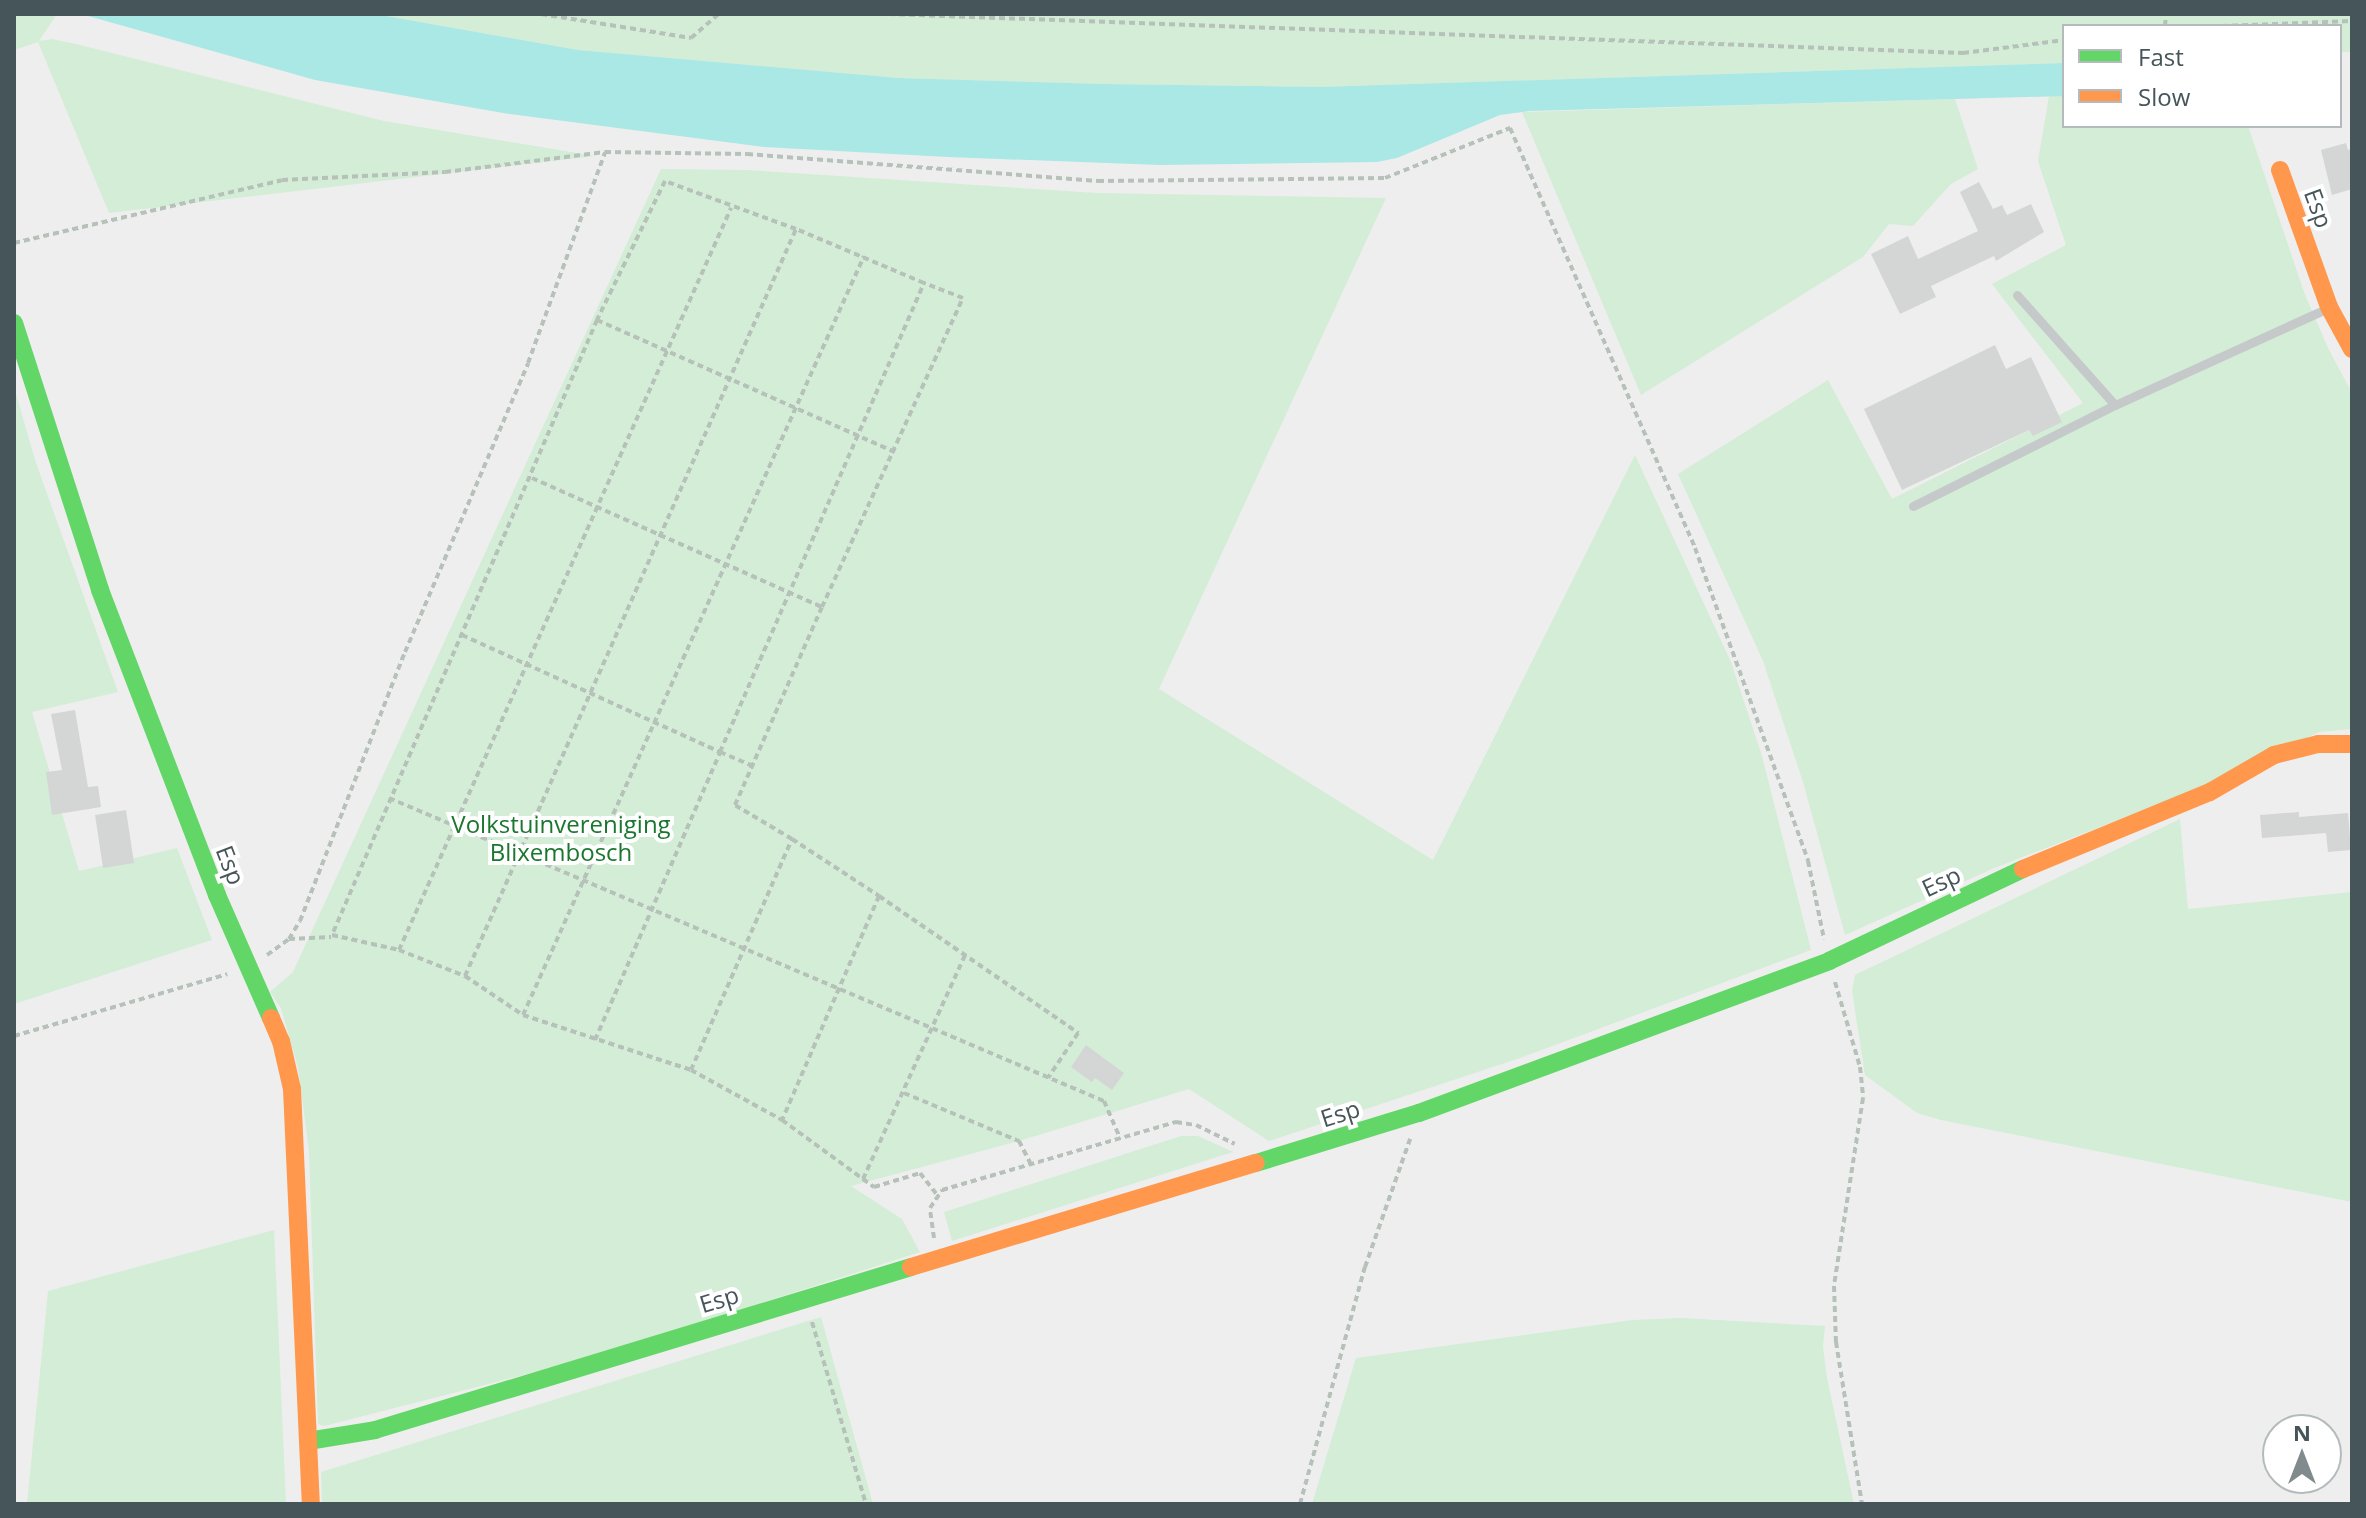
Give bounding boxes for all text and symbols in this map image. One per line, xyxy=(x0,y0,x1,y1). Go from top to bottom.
legend xyxy=(2062,24,2342,128)
text: Fast xyxy=(2138,40,2184,73)
text: Slow xyxy=(2138,80,2190,113)
street label: Esp xyxy=(2299,185,2339,231)
park label: Volkstuinvereniging Blixembosch xyxy=(451,810,671,866)
street label: Esp xyxy=(210,841,252,889)
street label: Esp xyxy=(1917,860,1965,902)
street label: Esp xyxy=(1317,1093,1363,1133)
street label: Esp xyxy=(696,1279,742,1319)
north arrow xyxy=(2262,1414,2342,1494)
text: N xyxy=(2293,1417,2311,1447)

